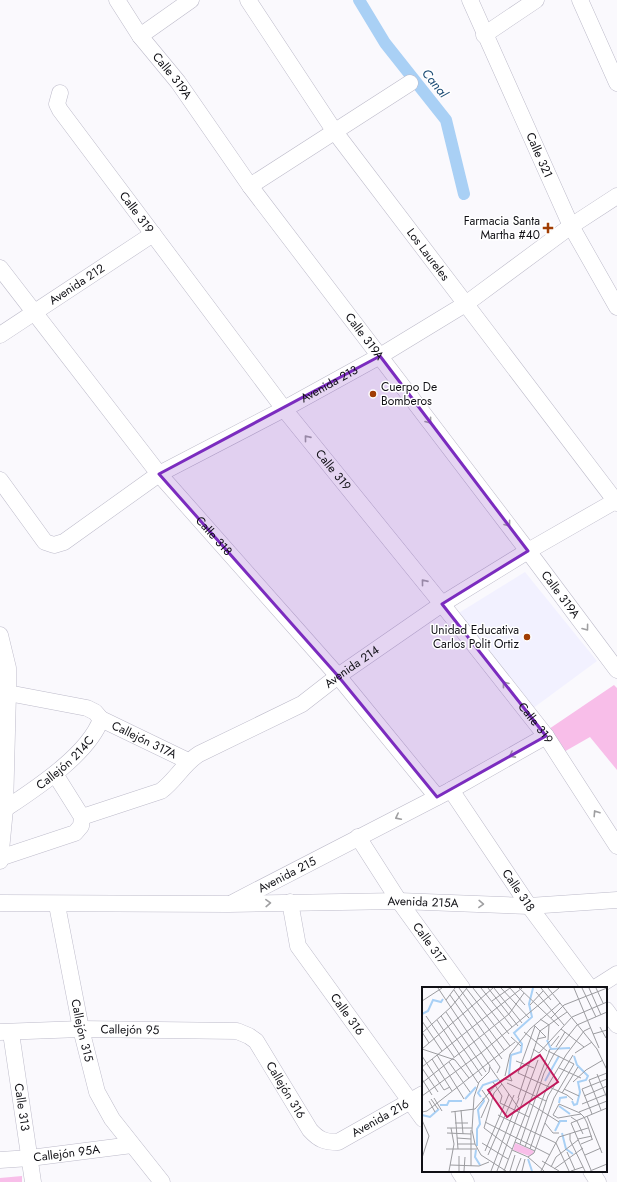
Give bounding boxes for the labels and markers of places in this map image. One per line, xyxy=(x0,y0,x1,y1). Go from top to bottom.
place label: Farmacia Santa Martha #40 xyxy=(464,212,540,244)
marker: Farmacia Santa Martha #40 xyxy=(543,223,553,233)
place label: Cuerpo De Bomberos xyxy=(381,378,437,410)
marker: Cuerpo De Bomberos xyxy=(368,389,378,399)
place label: Unidad Educativa Carlos Polit Ortiz xyxy=(431,621,519,653)
marker: Unidad Educativa Carlos Polit Ortiz xyxy=(522,632,532,642)

